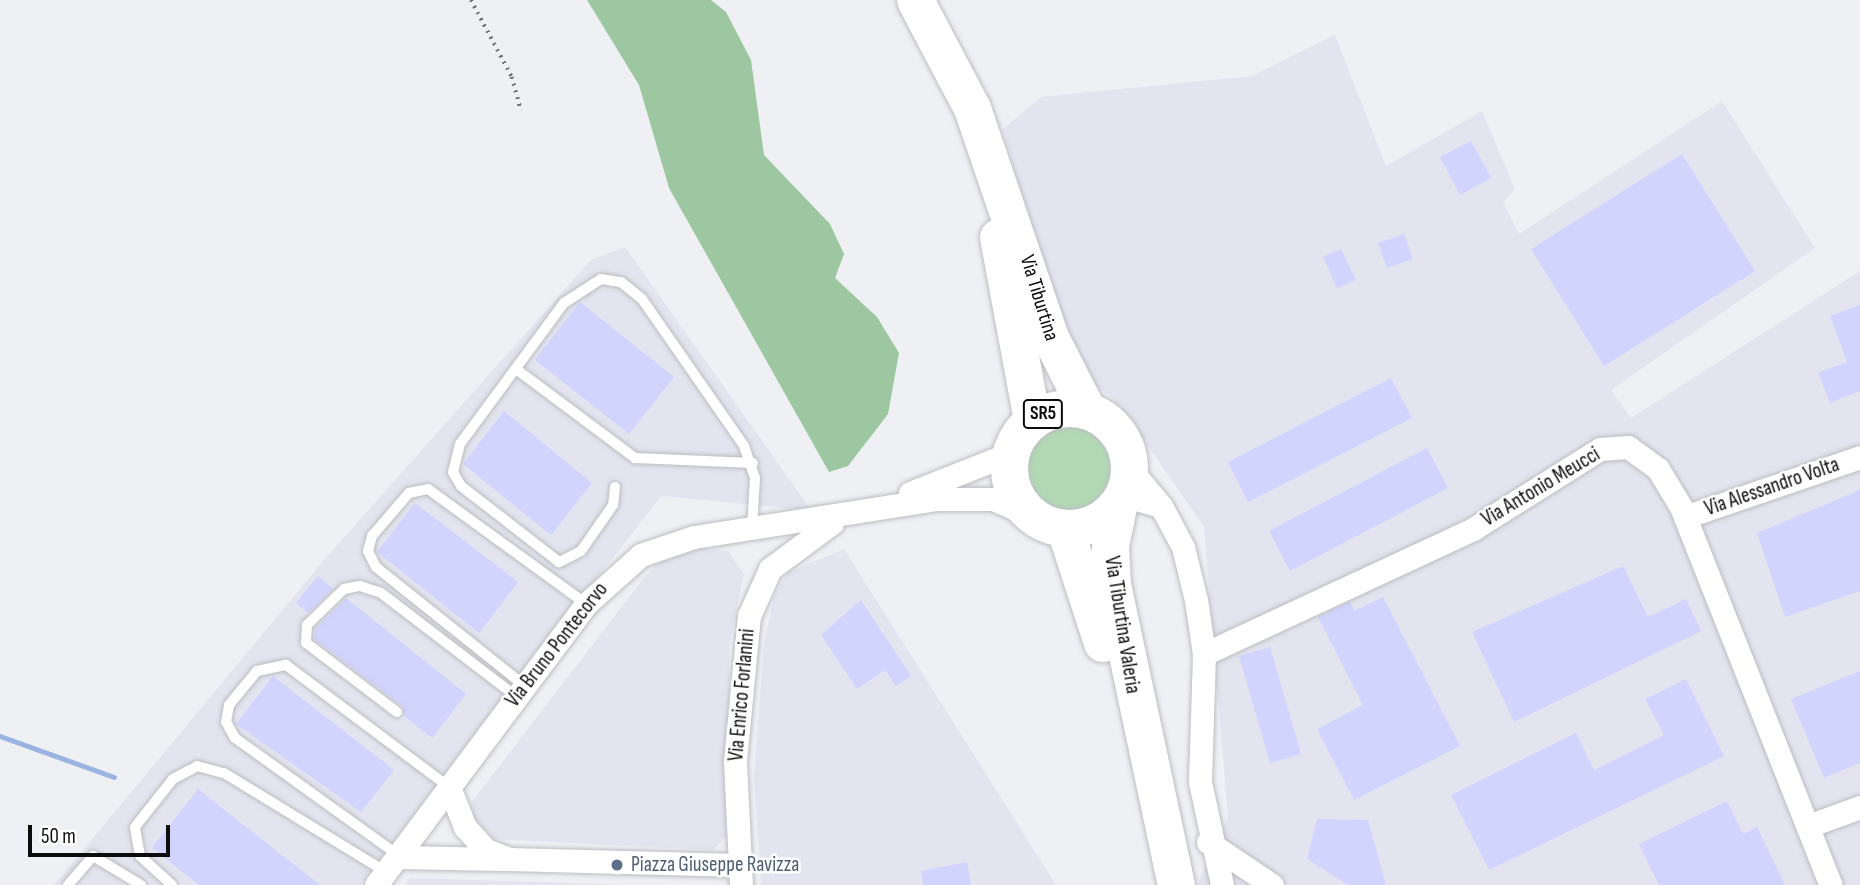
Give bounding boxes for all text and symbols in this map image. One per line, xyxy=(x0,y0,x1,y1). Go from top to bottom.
street label: Via Tiburtina xyxy=(1014,252,1064,344)
road number: SR5 xyxy=(1022,398,1064,430)
street label: Via Antonio Meucci xyxy=(1477,442,1605,532)
street label: Via Alessandro Volta xyxy=(1701,452,1843,522)
street label: Via Tiburtina Valeria xyxy=(1099,554,1145,696)
street label: Via Bruno Pontecorvo xyxy=(501,578,613,712)
street label: Via Enrico Forlanini xyxy=(724,628,760,762)
scale bar xyxy=(32,812,173,856)
text: 50 m xyxy=(41,824,76,849)
place label: Piazza Giuseppe Ravizza xyxy=(631,852,799,878)
marker: Piazza Giuseppe Ravizza xyxy=(609,857,625,873)

